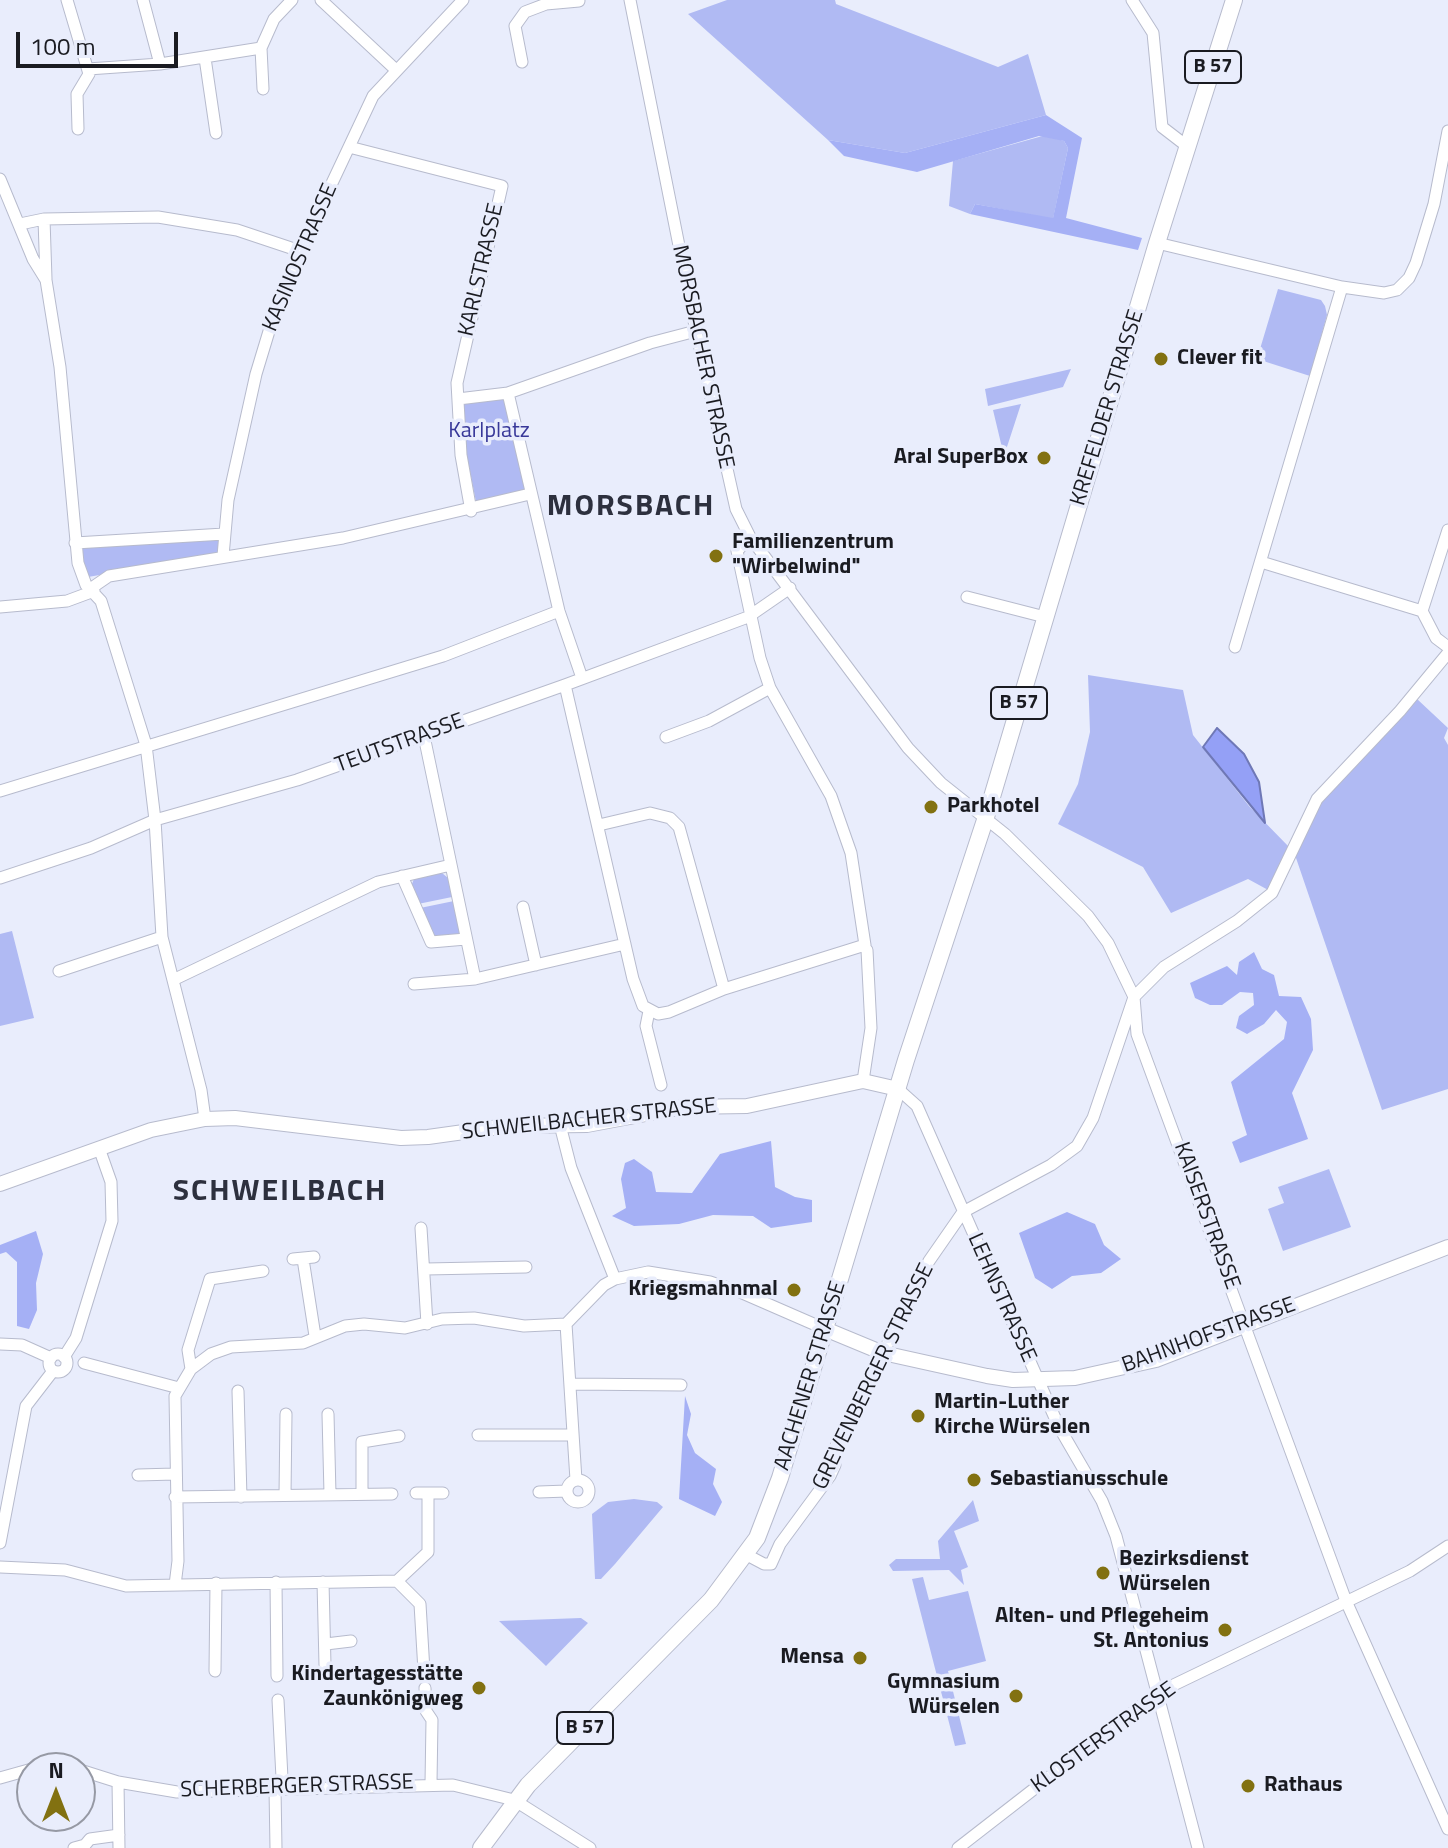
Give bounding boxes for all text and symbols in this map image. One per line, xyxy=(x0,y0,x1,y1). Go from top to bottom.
scale bar xyxy=(20,16,182,66)
text: 100 m xyxy=(30,28,96,64)
road number: B 57 xyxy=(1185,51,1241,83)
street label: KASINOSTRASSE xyxy=(258,180,344,336)
street label: KARLSTRASSE xyxy=(454,201,510,339)
street label: MORSBACHER STRASSE xyxy=(665,243,739,471)
street label: KREFELDER STRASSE xyxy=(1066,307,1150,509)
place label: Clever fit xyxy=(1177,346,1263,372)
marker: Clever fit xyxy=(1152,350,1170,368)
park label: Karlplatz xyxy=(448,419,530,445)
place label: Aral SuperBox xyxy=(894,445,1028,471)
marker: Aral SuperBox xyxy=(1035,449,1053,467)
district label: MORSBACH xyxy=(547,490,715,526)
place label: Familienzentrum "Wirbelwind" xyxy=(732,530,894,582)
marker: Familienzentrum "Wirbelwind" xyxy=(707,547,725,565)
road number: B 57 xyxy=(991,687,1047,719)
street label: TEUTSTRASSE xyxy=(332,708,468,780)
place label: Parkhotel xyxy=(947,794,1040,820)
marker: Parkhotel xyxy=(922,798,940,816)
street label: SCHWEILBACHER STRASSE xyxy=(460,1094,718,1146)
street label: KAISERSTRASSE xyxy=(1167,1139,1245,1293)
district label: SCHWEILBACH xyxy=(173,1175,387,1211)
street label: LEHNSTRASSE xyxy=(961,1229,1041,1367)
street label: GREVENBERGER STRASSE xyxy=(808,1260,940,1494)
place label: Kriegsmahnmal xyxy=(628,1277,778,1303)
street label: AACHENER STRASSE xyxy=(770,1278,852,1474)
marker: Kriegsmahnmal xyxy=(785,1281,803,1299)
street label: BAHNHOFSTRASSE xyxy=(1119,1292,1299,1380)
place label: Martin-Luther Kirche Würselen xyxy=(934,1390,1090,1442)
marker: Martin-Luther Kirche Würselen xyxy=(909,1407,927,1425)
place label: Sebastianusschule xyxy=(990,1467,1168,1493)
marker: Sebastianusschule xyxy=(965,1471,983,1489)
place label: Bezirksdienst Würselen xyxy=(1119,1547,1249,1598)
marker: Bezirksdienst Würselen xyxy=(1094,1564,1112,1582)
place label: Alten- und Pflegeheim St. Antonius xyxy=(995,1604,1209,1656)
marker: Alten- und Pflegeheim St. Antonius xyxy=(1216,1621,1234,1639)
place label: Mensa xyxy=(780,1645,844,1671)
marker: Mensa xyxy=(851,1649,869,1667)
place label: Kindertagesstätte Zaunkönigweg xyxy=(291,1662,463,1714)
place label: Gymnasium Würselen xyxy=(887,1670,1000,1722)
street label: KLOSTERSTRASSE xyxy=(1027,1677,1181,1799)
marker: Kindertagesstätte Zaunkönigweg xyxy=(470,1679,488,1697)
marker: Gymnasium Würselen xyxy=(1007,1687,1025,1705)
road number: B 57 xyxy=(557,1712,613,1744)
north arrow xyxy=(16,1752,96,1832)
text: N xyxy=(48,1753,64,1787)
street label: SCHERBERGER STRASSE xyxy=(180,1770,414,1804)
place label: Rathaus xyxy=(1264,1773,1343,1799)
marker: Rathaus xyxy=(1239,1777,1257,1795)

